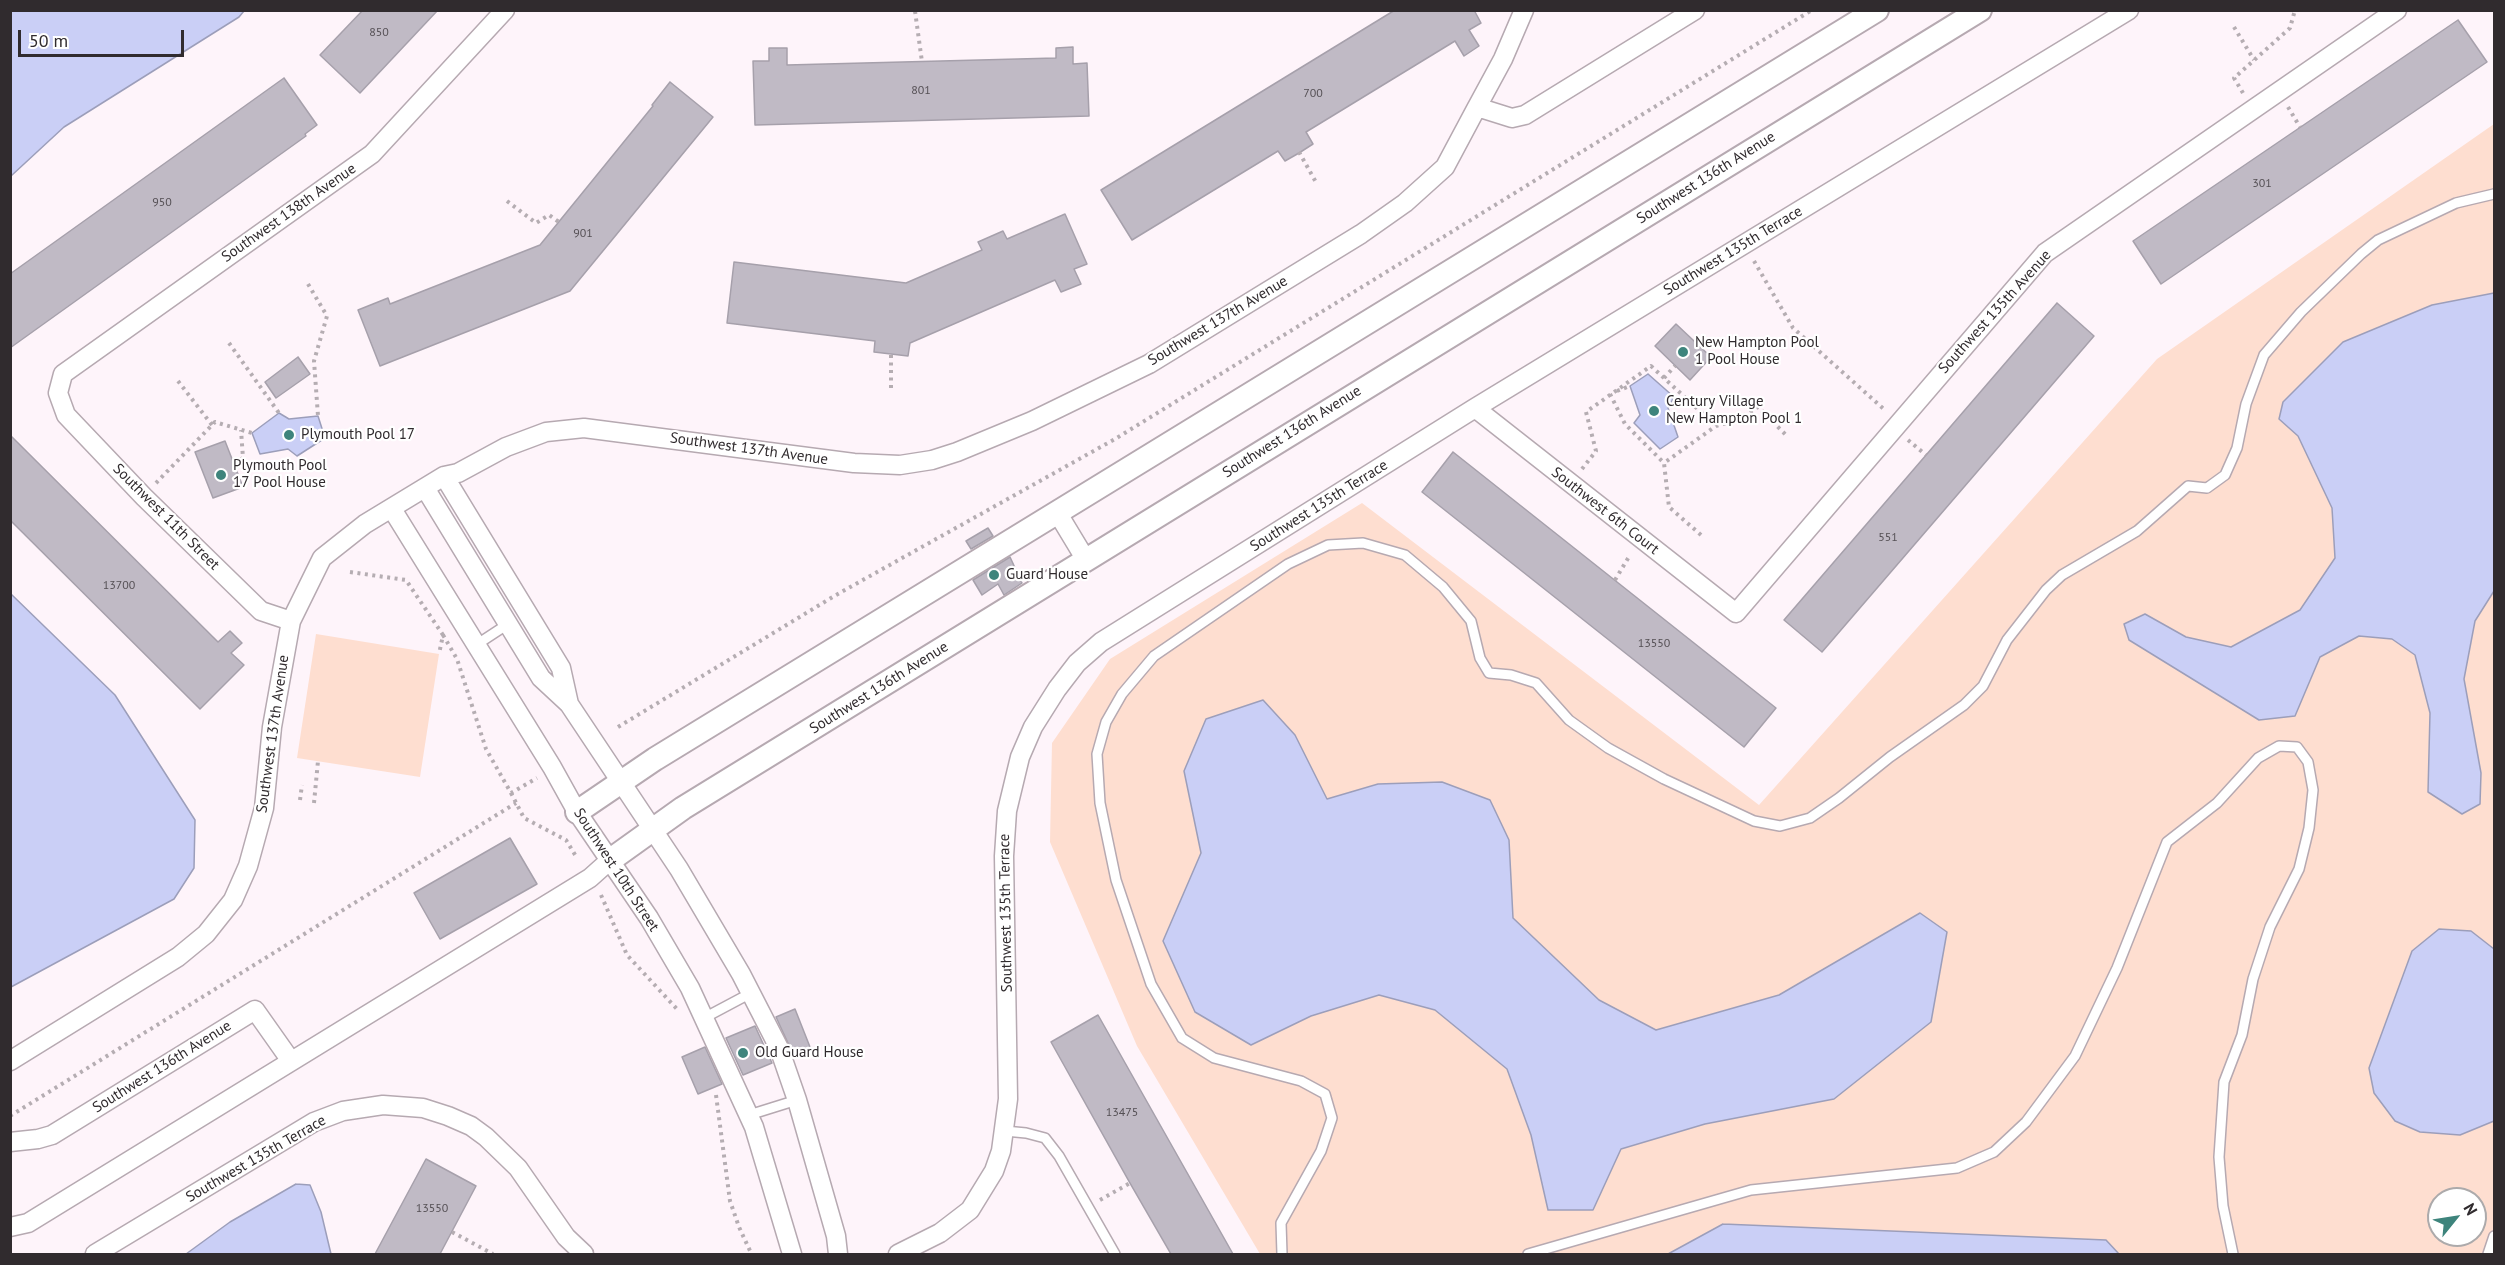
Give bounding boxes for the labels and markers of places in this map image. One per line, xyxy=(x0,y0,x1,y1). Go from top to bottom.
place label: New Hampton Pool 1 Pool House xyxy=(1695,334,1819,369)
marker: New Hampton Pool 1 Pool House xyxy=(1676,345,1690,359)
place label: Century Village New Hampton Pool 1 xyxy=(1666,393,1802,428)
marker: Century Village New Hampton Pool 1 xyxy=(1647,404,1661,418)
place label: Plymouth Pool 17 xyxy=(301,426,415,444)
marker: Plymouth Pool 17 xyxy=(282,428,296,442)
place label: Plymouth Pool 17 Pool House xyxy=(233,457,327,492)
marker: Plymouth Pool 17 Pool House xyxy=(214,468,228,482)
place label: Guard House xyxy=(1006,566,1088,584)
marker: Guard House xyxy=(987,568,1001,582)
place label: Old Guard House xyxy=(755,1044,864,1062)
marker: Old Guard House xyxy=(736,1046,750,1060)

